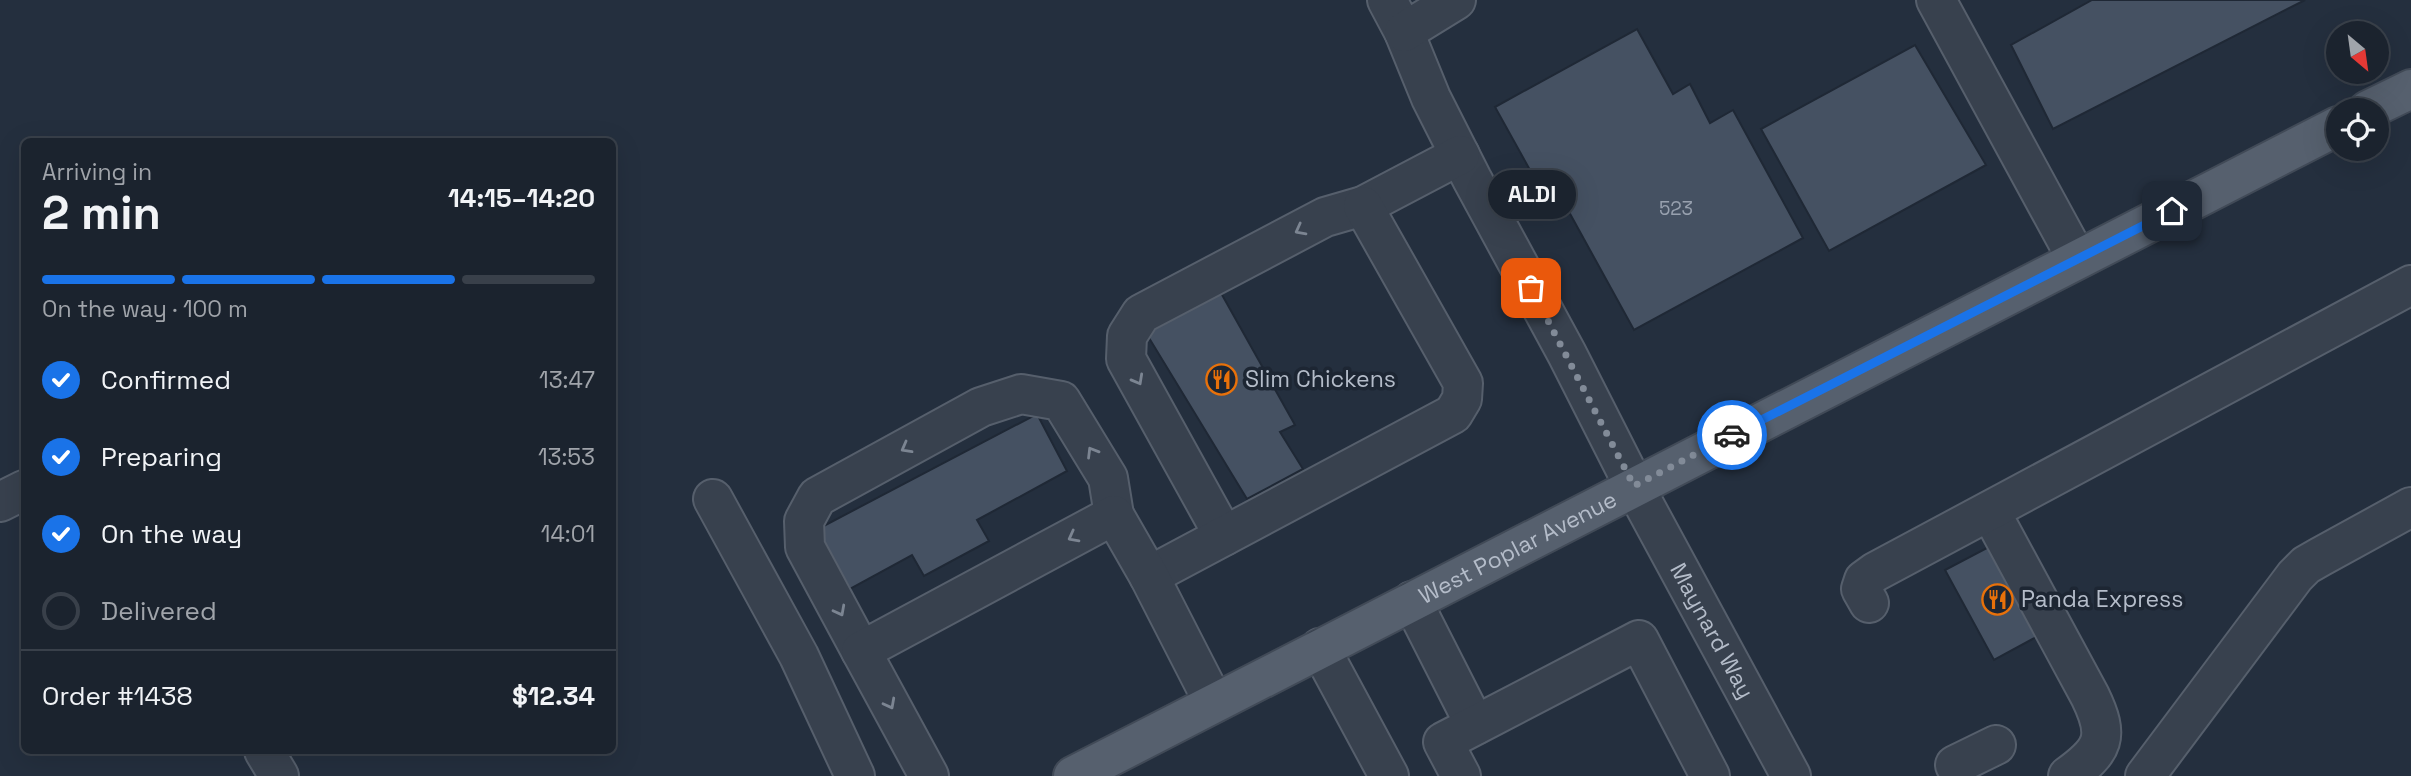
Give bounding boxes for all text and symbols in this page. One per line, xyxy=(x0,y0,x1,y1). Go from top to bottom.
north arrow xyxy=(2326,21,2389,84)
map controls xyxy=(2326,21,2389,161)
button: locate xyxy=(2326,98,2389,161)
text: Arriving in xyxy=(42,157,152,187)
callout: ALDI xyxy=(1487,169,1575,218)
text: ALDI xyxy=(1508,179,1556,209)
text: 14:15–14:20 xyxy=(448,181,595,215)
pin xyxy=(2142,181,2202,241)
text: 2 min xyxy=(42,184,161,242)
icon: home xyxy=(2153,192,2191,230)
house number: 523 xyxy=(1659,196,1693,221)
one-way arrow xyxy=(1295,222,1307,235)
pin xyxy=(1501,258,1561,318)
icon: bag xyxy=(1512,269,1550,307)
text: On the way · 100 m xyxy=(42,294,248,324)
icon: check xyxy=(42,361,80,399)
restaurant icon: Slim Chickens xyxy=(1205,362,1239,396)
text: Confirmed xyxy=(101,363,231,397)
place label: Slim Chickens xyxy=(1245,364,1396,394)
text: 13:47 xyxy=(539,365,595,395)
one-way arrow xyxy=(1129,372,1143,385)
courier xyxy=(1697,400,1767,470)
icon: car xyxy=(1713,416,1751,454)
icon: check xyxy=(42,438,80,476)
text: Preparing xyxy=(101,440,222,474)
one-way arrow xyxy=(901,440,913,453)
text: 13:53 xyxy=(538,442,595,472)
one-way arrow xyxy=(1087,446,1100,459)
street label: West Poplar Avenue xyxy=(1414,484,1622,611)
icon: check xyxy=(42,515,80,553)
text: On the way xyxy=(101,517,242,551)
text: 14:01 xyxy=(541,519,595,549)
one-way arrow xyxy=(1068,529,1081,542)
street label: Maynard Way xyxy=(1663,558,1761,704)
restaurant icon: Panda Express xyxy=(1981,582,2015,616)
place label: Panda Express xyxy=(2021,584,2183,614)
text: Delivered xyxy=(101,594,217,628)
one-way arrow xyxy=(831,604,845,616)
text: Order #1438 xyxy=(42,679,193,713)
text: $12.34 xyxy=(512,679,595,713)
one-way arrow xyxy=(882,697,895,709)

